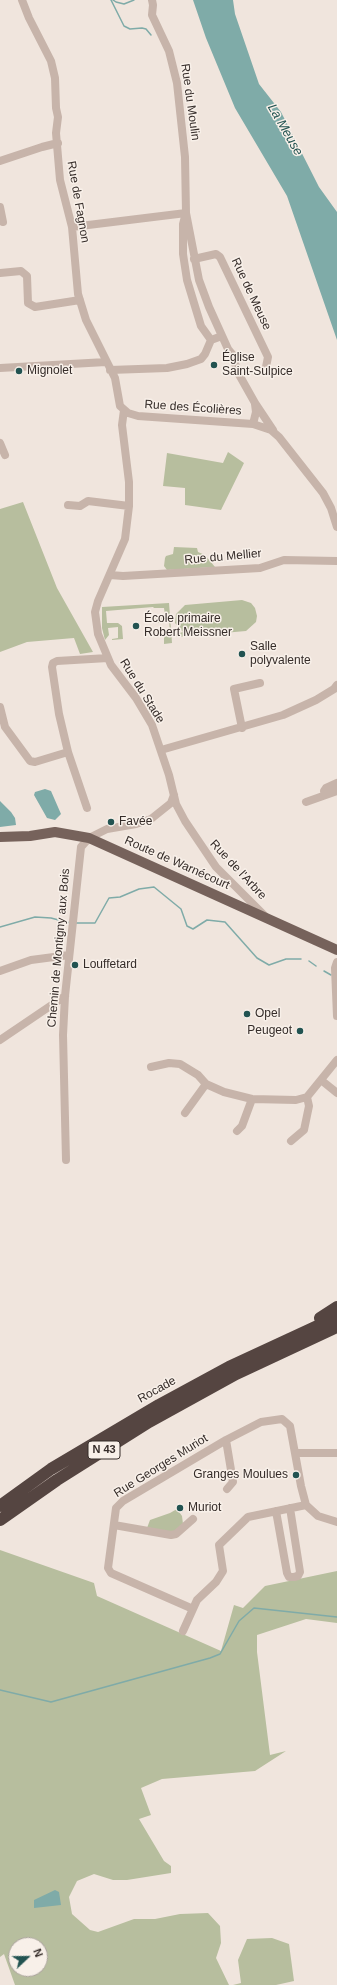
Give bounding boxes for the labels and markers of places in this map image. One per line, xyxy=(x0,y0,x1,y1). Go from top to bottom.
place label: Église Saint-Sulpice xyxy=(222,351,293,379)
marker: Église Saint-Sulpice xyxy=(209,360,219,370)
place label: Mignolet xyxy=(27,364,72,378)
marker: Mignolet xyxy=(14,366,24,376)
place label: École primaire Robert Meissner xyxy=(144,612,232,640)
marker: École primaire Robert Meissner xyxy=(131,621,141,631)
place label: Salle polyvalente xyxy=(250,640,311,668)
marker: Salle polyvalente xyxy=(237,649,247,659)
place label: Favée xyxy=(119,815,152,829)
marker: Favée xyxy=(106,817,116,827)
place label: Louffetard xyxy=(83,958,137,972)
marker: Louffetard xyxy=(70,960,80,970)
place label: Opel xyxy=(255,1007,280,1021)
marker: Opel xyxy=(242,1009,252,1019)
place label: Peugeot xyxy=(247,1024,292,1038)
marker: Peugeot xyxy=(295,1026,305,1036)
place label: Granges Moulues xyxy=(193,1468,288,1482)
marker: Granges Moulues xyxy=(291,1470,301,1480)
place label: Muriot xyxy=(188,1501,221,1515)
marker: Muriot xyxy=(175,1503,185,1513)

